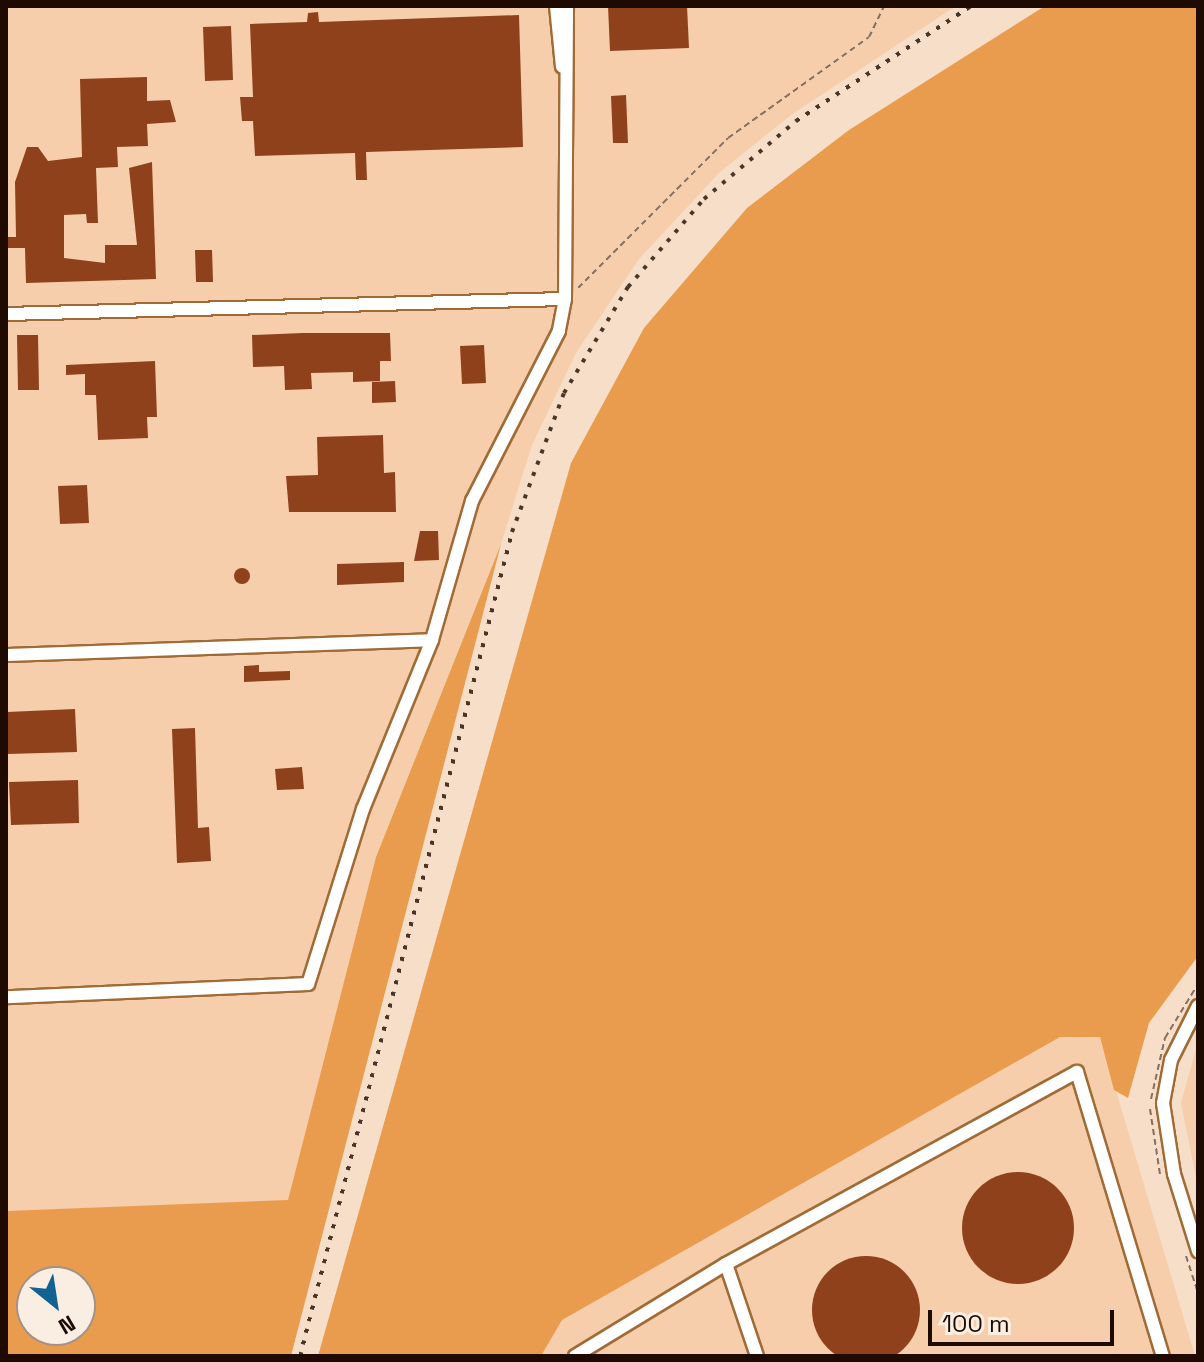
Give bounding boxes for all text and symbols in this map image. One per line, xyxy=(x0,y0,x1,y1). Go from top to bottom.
north arrow xyxy=(16,1266,96,1346)
scale bar xyxy=(932,1294,1118,1344)
text: 100 m xyxy=(942,1308,1010,1339)
text: N xyxy=(54,1309,80,1341)

